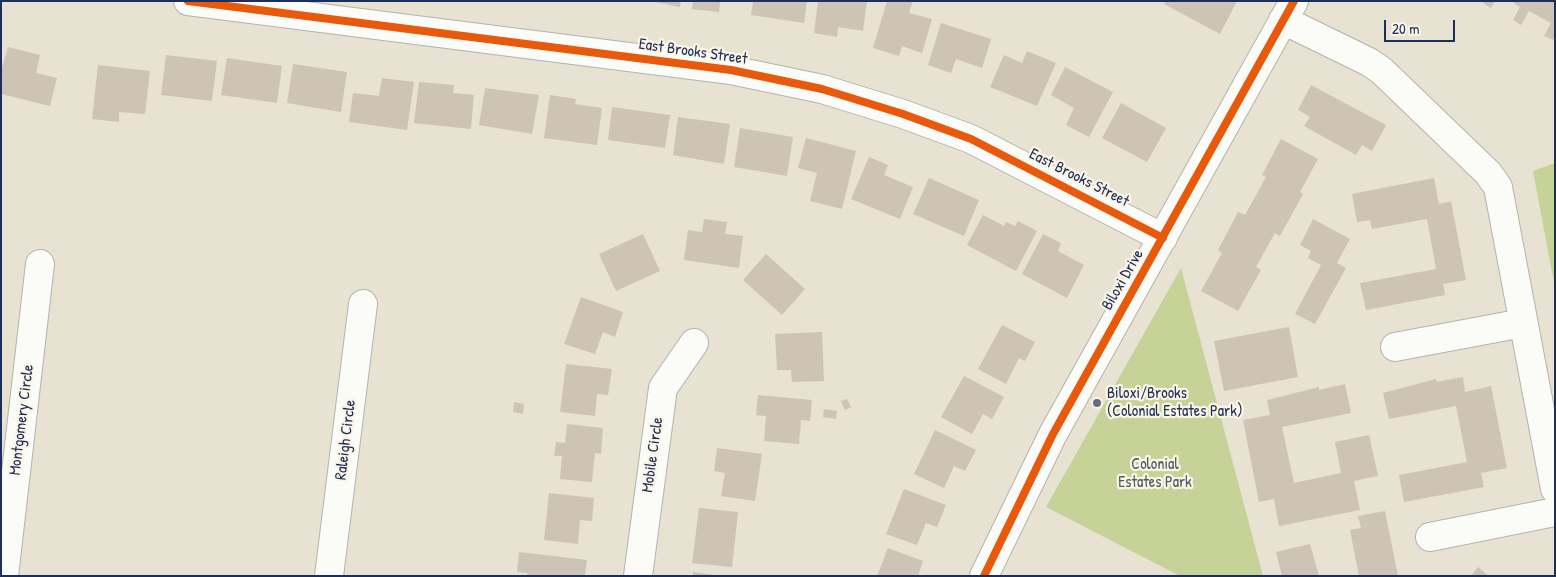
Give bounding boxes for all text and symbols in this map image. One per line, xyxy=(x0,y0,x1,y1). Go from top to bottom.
scale bar xyxy=(1386,10,1457,42)
text: 20 m xyxy=(1392,18,1419,39)
street label: East Brooks Street xyxy=(637,35,749,69)
street label: East Brooks Street xyxy=(1026,145,1132,211)
street label: Biloxi Drive xyxy=(1098,246,1148,314)
street label: Montgomery Circle xyxy=(6,364,38,476)
place label: Biloxi/Brooks (Colonial Estates Park) xyxy=(1107,384,1243,422)
marker: Biloxi/Brooks (Colonial Estates Park) xyxy=(1091,397,1103,409)
street label: Raleigh Circle xyxy=(332,399,360,481)
street label: Mobile Circle xyxy=(638,416,668,494)
park label: Colonial Estates Park xyxy=(1118,455,1192,493)

